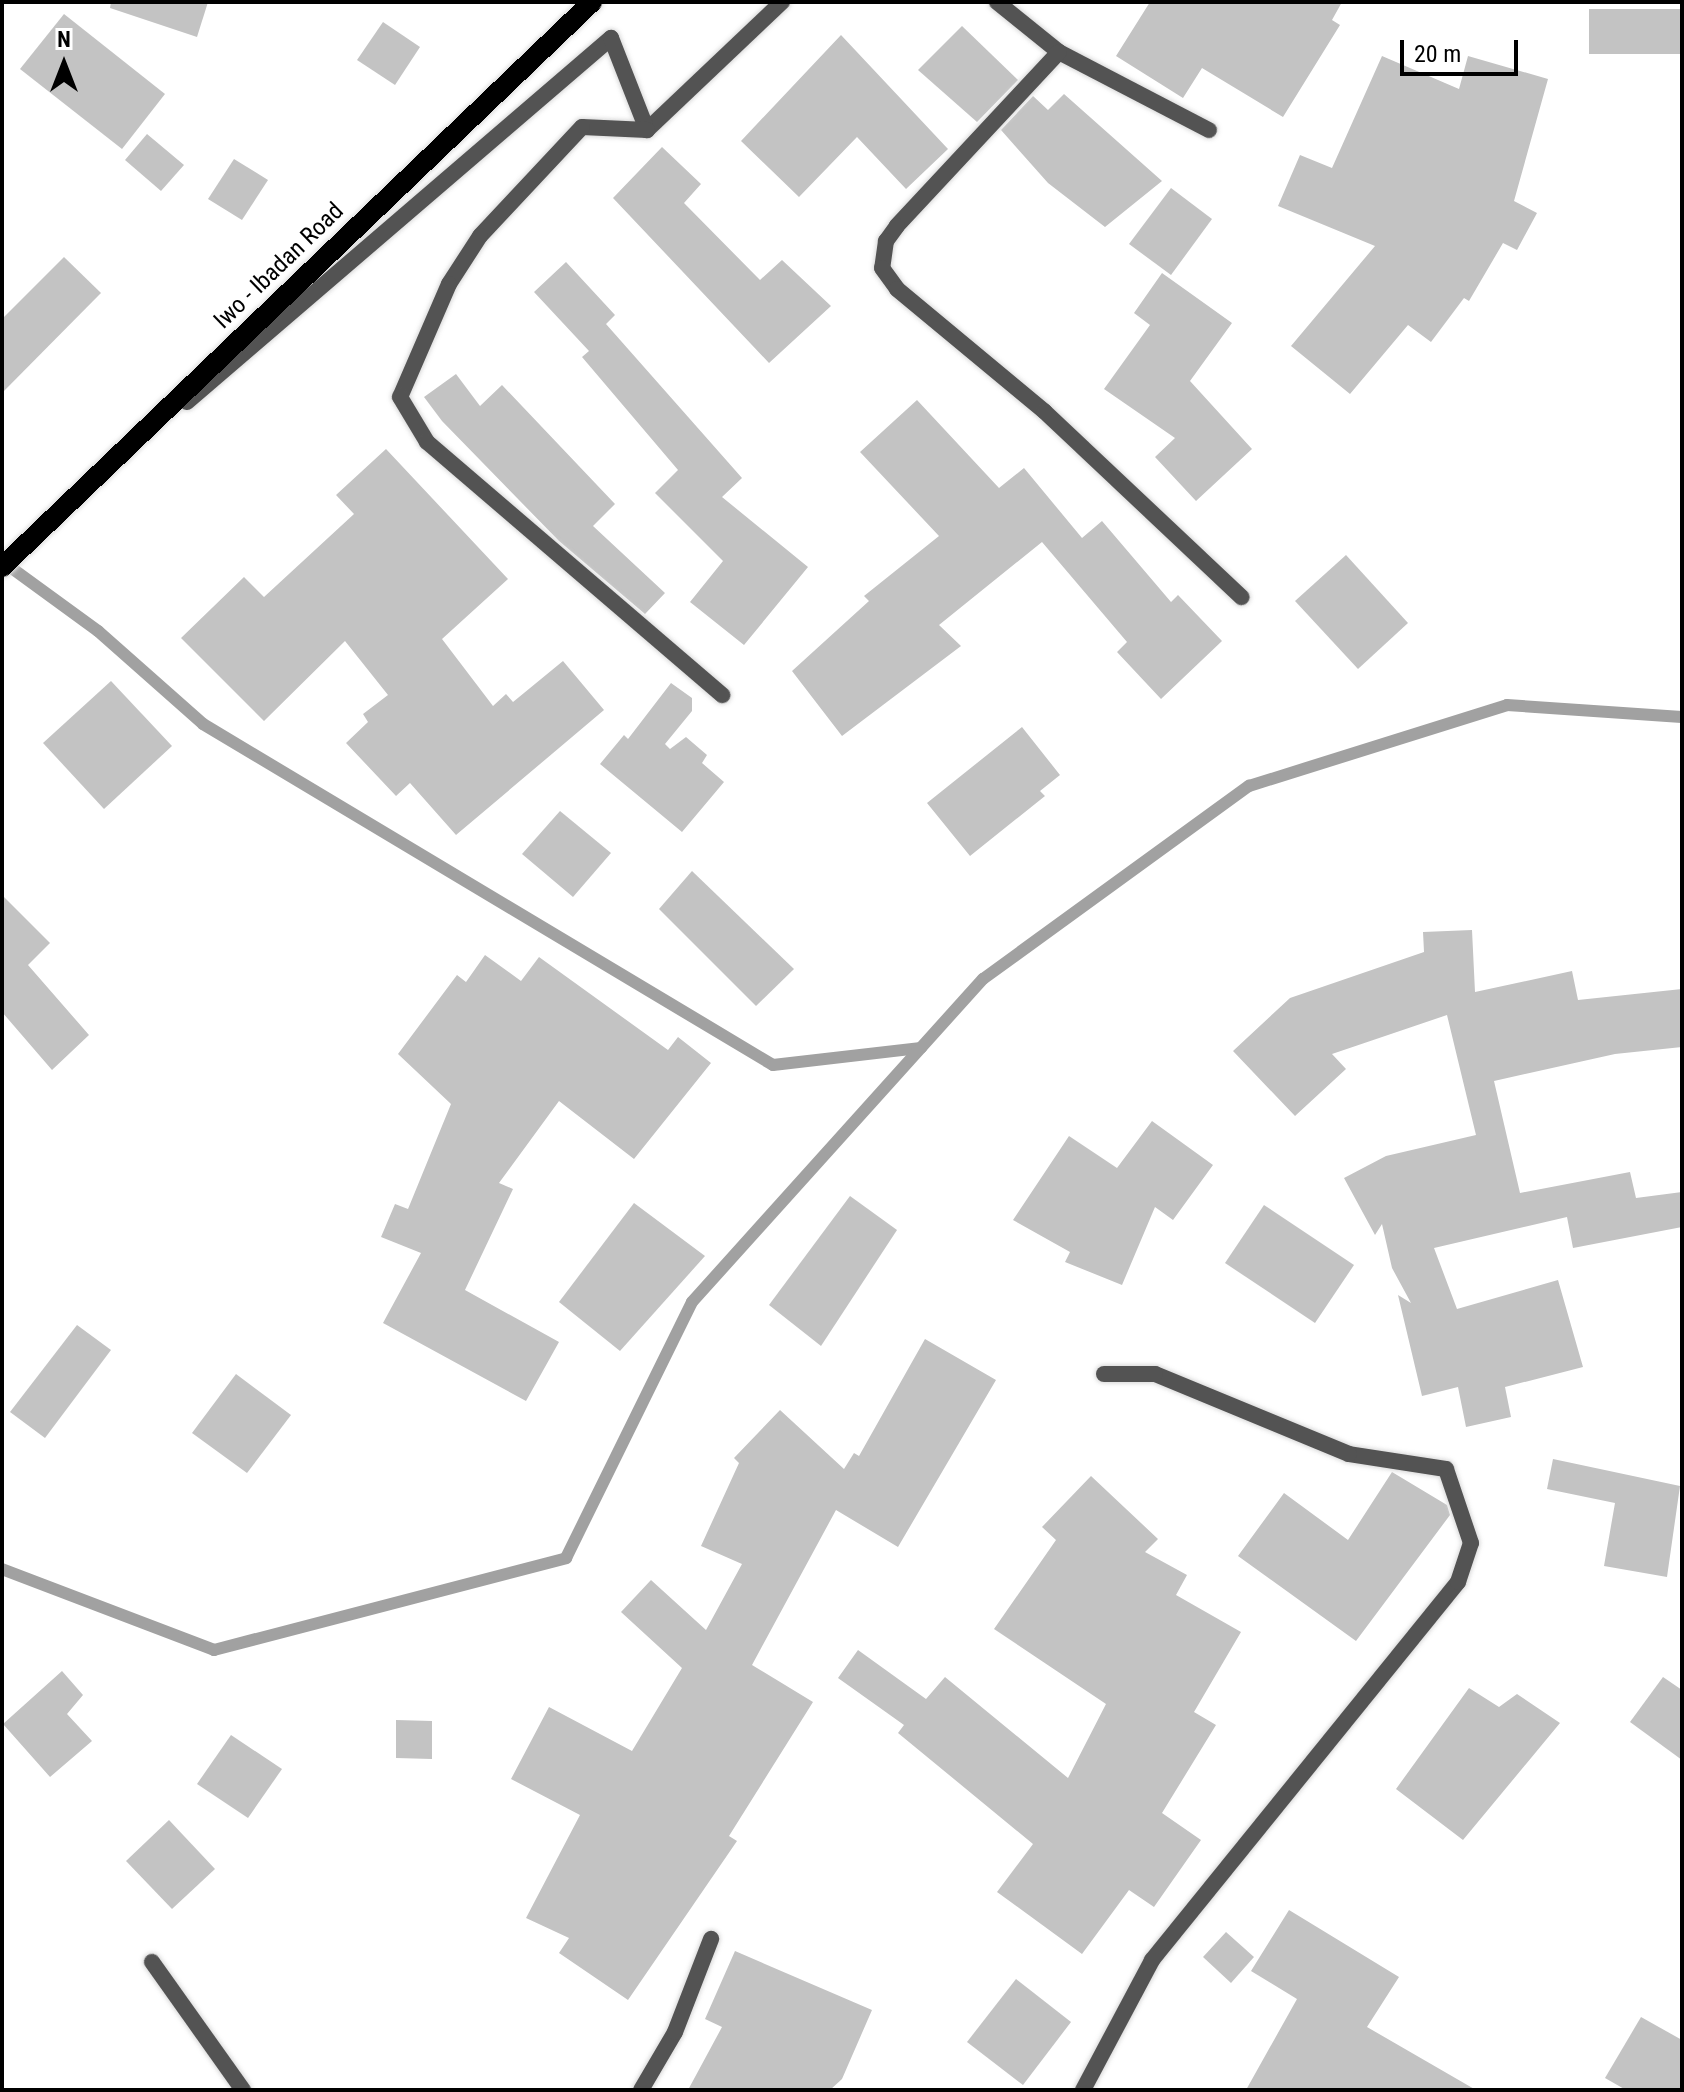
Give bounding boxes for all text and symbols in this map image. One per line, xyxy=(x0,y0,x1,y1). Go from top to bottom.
north arrow xyxy=(24,24,104,104)
scale bar xyxy=(1404,24,1522,74)
text: N xyxy=(57,27,71,52)
text: 20 m xyxy=(1414,40,1461,68)
street label: Iwo - Ibadan Road xyxy=(208,197,350,335)

